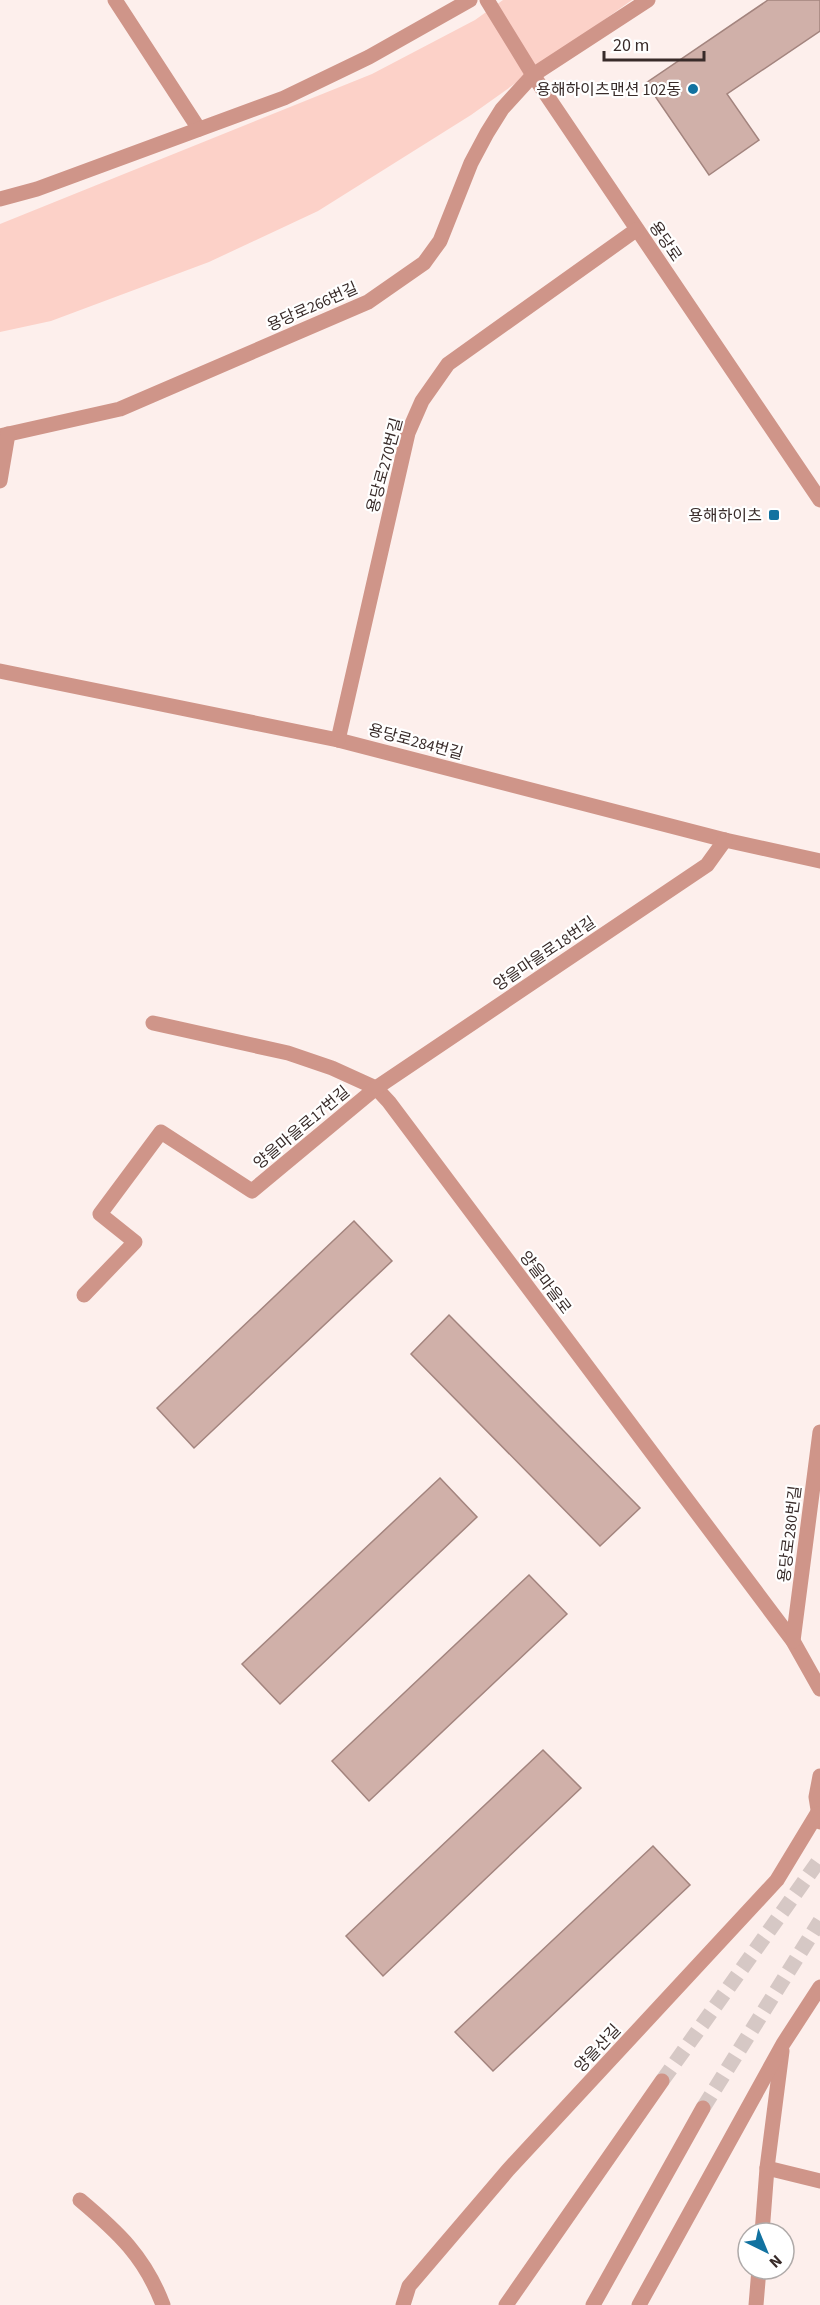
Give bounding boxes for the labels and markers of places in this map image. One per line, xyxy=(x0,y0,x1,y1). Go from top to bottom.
place label: 용해하이츠맨션 102동 xyxy=(536,79,681,101)
marker: 용해하이츠맨션 102동 xyxy=(686,82,700,96)
place label: 용해하이츠 xyxy=(688,505,762,527)
marker: 용해하이츠 xyxy=(767,508,781,522)

